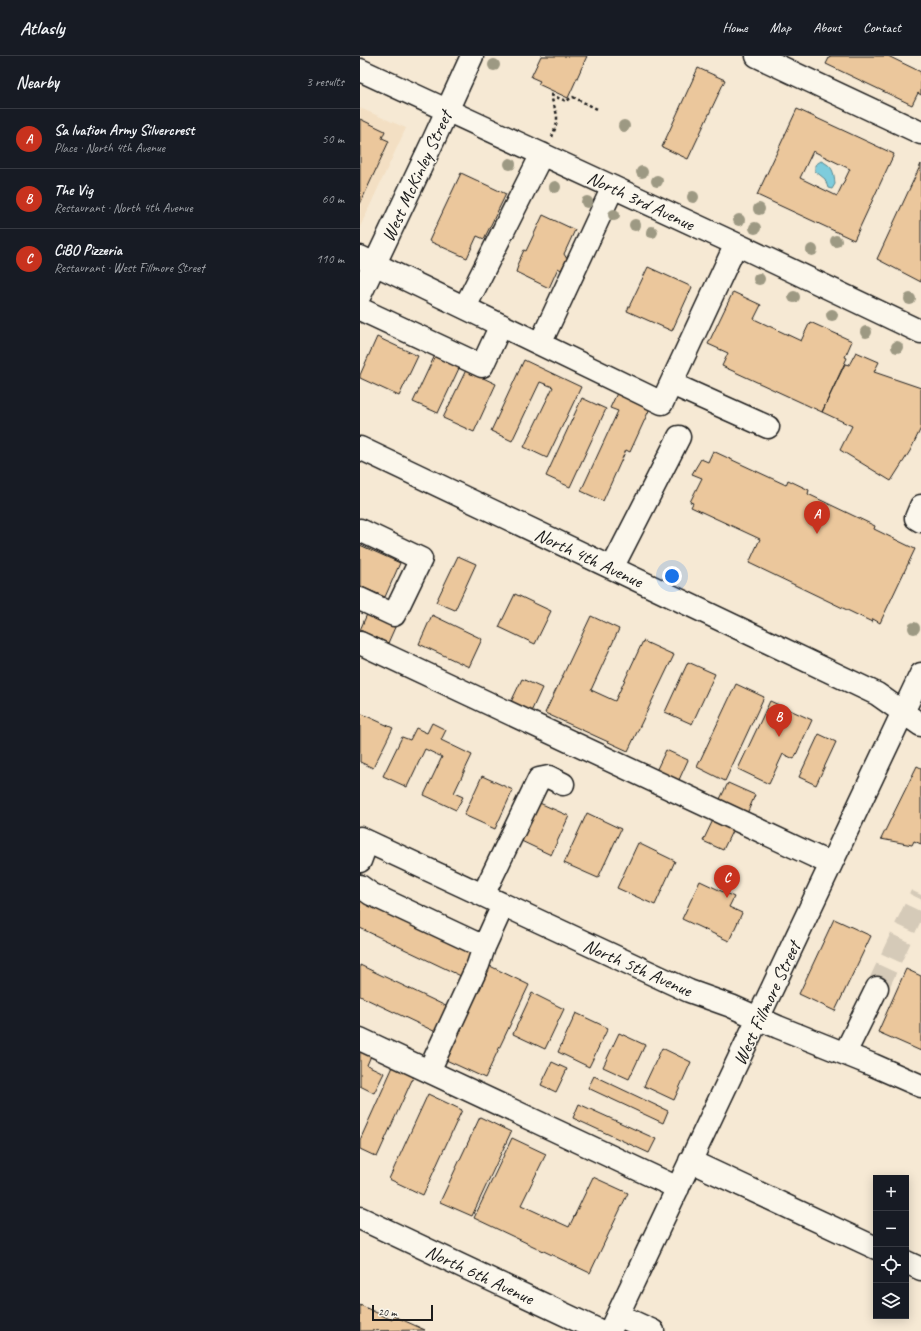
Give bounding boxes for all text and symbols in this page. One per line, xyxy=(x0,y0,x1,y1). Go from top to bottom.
text: Atlasly xyxy=(20,16,64,40)
text: Home xyxy=(722,19,748,36)
text: Map xyxy=(770,19,791,36)
text: About xyxy=(813,19,841,36)
text: Contact xyxy=(863,19,901,36)
text: Nearby xyxy=(16,72,59,93)
text: 3 results xyxy=(306,74,344,90)
street label: West McKinley Street xyxy=(376,105,459,246)
text: Sa lvation Army Silvercrest xyxy=(54,121,194,140)
text: A xyxy=(26,131,32,147)
text: 50 m xyxy=(322,131,344,147)
text: Place · North 4th Avenue xyxy=(54,140,165,156)
street label: North 3rd Avenue xyxy=(583,166,700,237)
text: The Vig xyxy=(54,181,93,200)
text: B xyxy=(26,191,32,207)
text: 60 m xyxy=(322,191,344,207)
text: Restaurant · North 4th Avenue xyxy=(54,200,193,216)
text: CiBO Pizzeria xyxy=(54,241,122,260)
text: C xyxy=(26,251,32,267)
text: 110 m xyxy=(316,251,344,267)
text: Restaurant · West Fillmore Street xyxy=(54,260,204,276)
pin: A xyxy=(804,501,830,534)
street label: North 4th Avenue xyxy=(531,522,648,594)
your location xyxy=(662,566,682,586)
pin: B xyxy=(766,704,792,737)
pin: C xyxy=(714,865,740,898)
street label: North 5th Avenue xyxy=(580,933,697,1003)
street label: West Fillmore Street xyxy=(728,935,807,1069)
map controls xyxy=(873,1175,909,1319)
button: + xyxy=(873,1175,909,1211)
button: − xyxy=(873,1211,909,1247)
street label: North 6th Avenue xyxy=(422,1239,539,1311)
button: locate xyxy=(873,1247,909,1283)
button: layers xyxy=(873,1283,909,1319)
scale bar xyxy=(372,1303,433,1322)
text: 20 m xyxy=(378,1305,397,1319)

